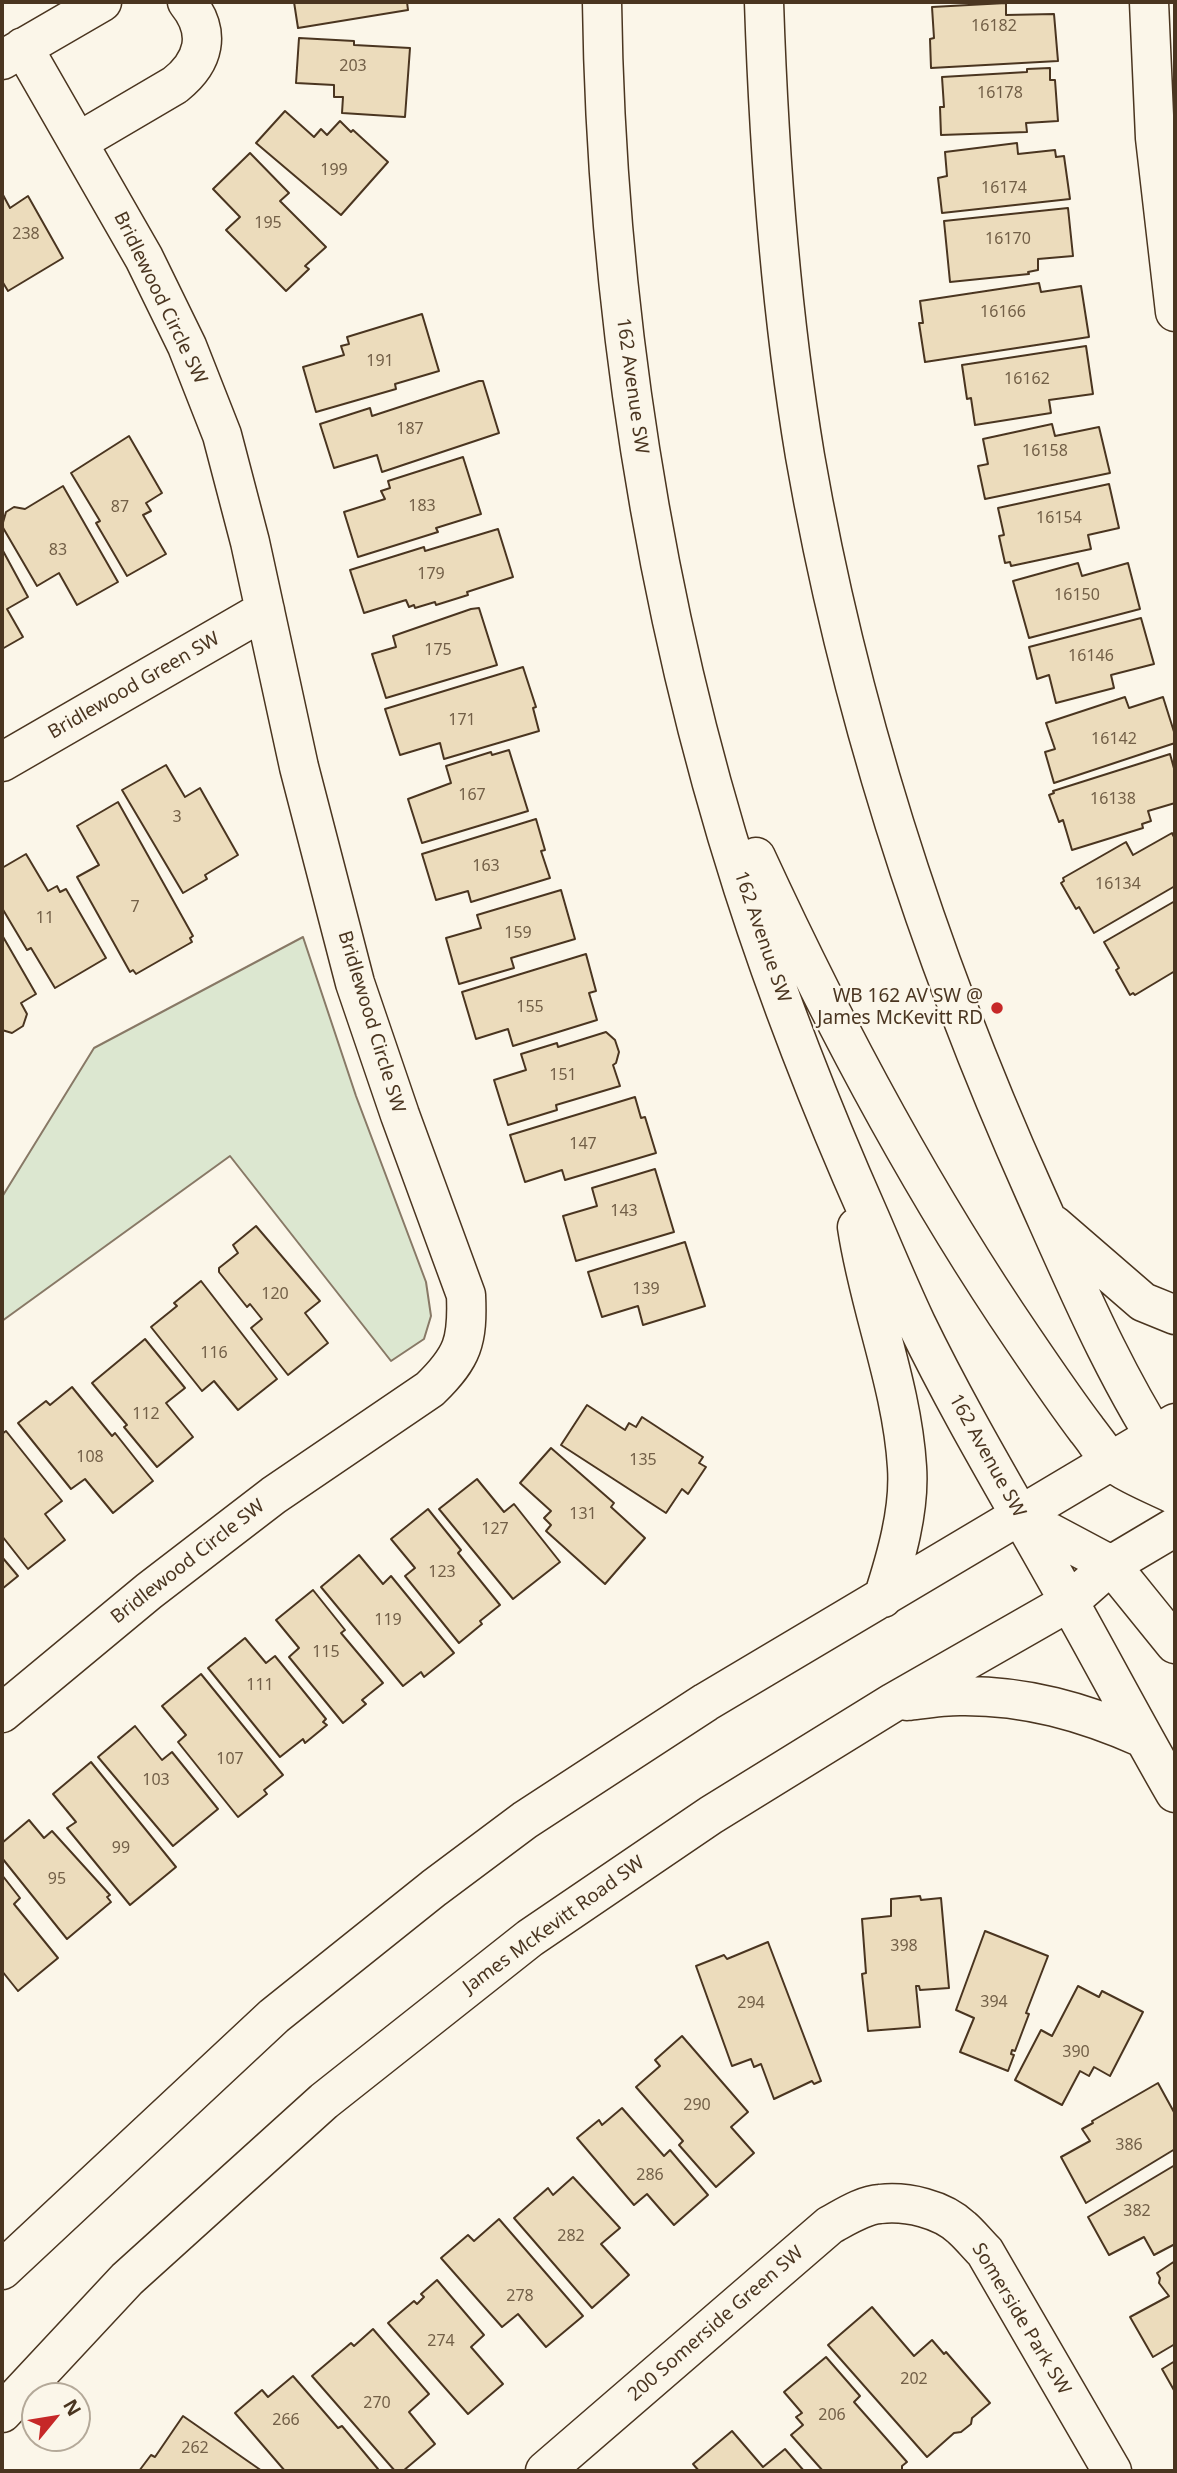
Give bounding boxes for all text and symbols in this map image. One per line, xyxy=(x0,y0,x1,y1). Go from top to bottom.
house number: 16182 xyxy=(971,16,1017,36)
house number: 203 xyxy=(339,56,367,76)
house number: 16178 xyxy=(977,83,1023,103)
house number: 199 xyxy=(320,160,348,180)
house number: 16174 xyxy=(981,178,1027,198)
street label: Bridlewood Circle SW xyxy=(108,208,212,388)
house number: 195 xyxy=(254,213,282,233)
house number: 238 xyxy=(12,224,40,244)
house number: 16170 xyxy=(985,229,1031,249)
house number: 16166 xyxy=(980,302,1026,322)
street label: 162 Avenue SW xyxy=(611,316,653,456)
house number: 191 xyxy=(366,351,394,371)
house number: 16162 xyxy=(1004,369,1050,389)
house number: 187 xyxy=(396,419,424,439)
house number: 16158 xyxy=(1022,441,1068,461)
house number: 183 xyxy=(408,496,436,516)
house number: 87 xyxy=(111,497,129,517)
house number: 16154 xyxy=(1036,508,1082,528)
house number: 83 xyxy=(49,540,67,560)
house number: 179 xyxy=(417,564,445,584)
house number: 16150 xyxy=(1054,585,1100,605)
street label: Bridlewood Green SW xyxy=(44,628,224,744)
house number: 175 xyxy=(424,640,452,660)
house number: 16146 xyxy=(1068,646,1114,666)
house number: 171 xyxy=(448,710,476,730)
house number: 16142 xyxy=(1091,729,1137,749)
house number: 167 xyxy=(458,785,486,805)
house number: 16138 xyxy=(1090,789,1136,809)
house number: 3 xyxy=(172,807,182,827)
house number: 163 xyxy=(472,856,500,876)
street label: 162 Avenue SW xyxy=(729,868,795,1006)
house number: 16134 xyxy=(1095,874,1141,894)
house number: 7 xyxy=(130,897,140,917)
house number: 11 xyxy=(36,908,54,928)
house number: 159 xyxy=(504,923,532,943)
street label: Bridlewood Circle SW xyxy=(333,928,409,1116)
place label: WB 162 AV SW @ James McKevitt RD xyxy=(817,986,983,1030)
house number: 155 xyxy=(516,997,544,1017)
marker: WB 162 AV SW @ James McKevitt RD xyxy=(989,1000,1005,1016)
house number: 151 xyxy=(549,1065,577,1085)
house number: 147 xyxy=(569,1134,597,1154)
house number: 143 xyxy=(610,1201,638,1221)
house number: 139 xyxy=(632,1279,660,1299)
house number: 120 xyxy=(261,1284,289,1304)
house number: 116 xyxy=(200,1343,228,1363)
street label: 162 Avenue SW xyxy=(944,1390,1030,1522)
house number: 112 xyxy=(132,1404,160,1424)
house number: 108 xyxy=(76,1447,104,1467)
house number: 135 xyxy=(629,1450,657,1470)
street label: Bridlewood Circle SW xyxy=(107,1495,269,1629)
house number: 131 xyxy=(569,1504,597,1524)
house number: 127 xyxy=(481,1519,509,1539)
house number: 123 xyxy=(428,1562,456,1582)
house number: 119 xyxy=(374,1610,402,1630)
house number: 115 xyxy=(312,1642,340,1662)
house number: 111 xyxy=(246,1675,274,1695)
house number: 107 xyxy=(216,1749,244,1769)
house number: 103 xyxy=(142,1770,170,1790)
house number: 99 xyxy=(112,1838,130,1858)
street label: James McKevitt Road SW xyxy=(459,1851,649,1999)
house number: 95 xyxy=(48,1869,66,1889)
house number: 398 xyxy=(890,1936,918,1956)
house number: 394 xyxy=(980,1992,1008,2012)
house number: 294 xyxy=(737,1993,765,2013)
house number: 390 xyxy=(1062,2042,1090,2062)
house number: 290 xyxy=(683,2095,711,2115)
house number: 386 xyxy=(1115,2135,1143,2155)
house number: 286 xyxy=(636,2165,664,2185)
house number: 382 xyxy=(1123,2201,1151,2221)
house number: 282 xyxy=(557,2226,585,2246)
street label: Somerside Park SW xyxy=(967,2239,1075,2399)
street label: 200 Somerside Green SW xyxy=(624,2242,808,2406)
house number: 278 xyxy=(506,2286,534,2306)
house number: 274 xyxy=(427,2331,455,2351)
house number: 202 xyxy=(900,2369,928,2389)
north arrow xyxy=(21,2382,91,2452)
house number: 270 xyxy=(363,2393,391,2413)
text: N xyxy=(57,2394,88,2421)
house number: 206 xyxy=(818,2405,846,2425)
house number: 266 xyxy=(272,2410,300,2430)
house number: 262 xyxy=(181,2438,209,2458)

